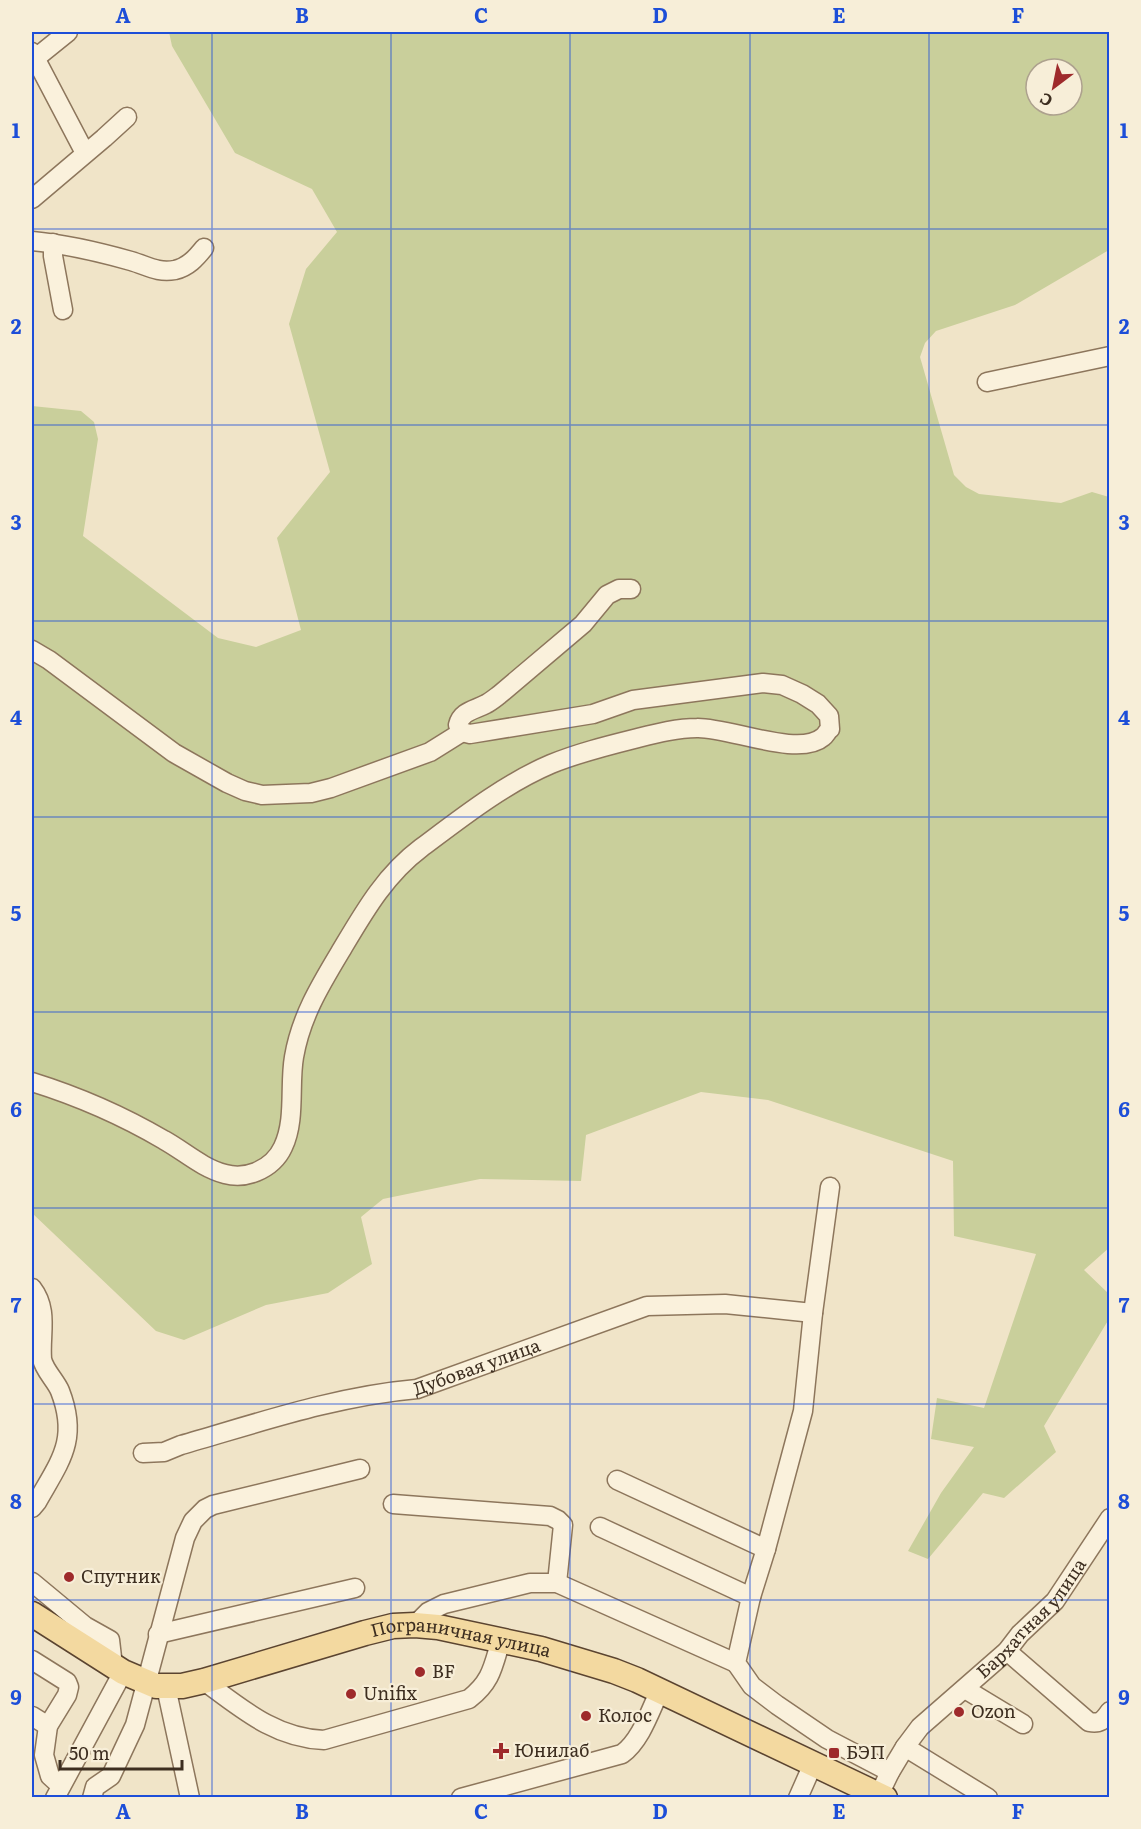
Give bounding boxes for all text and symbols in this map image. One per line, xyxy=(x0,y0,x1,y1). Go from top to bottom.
text: A xyxy=(115,0,131,29)
text: B xyxy=(295,0,309,29)
text: C xyxy=(474,0,488,29)
text: D xyxy=(652,0,668,29)
text: E xyxy=(832,0,846,29)
text: F xyxy=(1012,0,1025,29)
north arrow xyxy=(1024,57,1084,117)
text: С xyxy=(1034,87,1057,114)
text: 1 xyxy=(12,114,20,144)
text: 1 xyxy=(1120,114,1128,144)
text: 2 xyxy=(11,310,22,340)
text: 2 xyxy=(1119,310,1130,340)
text: 3 xyxy=(10,506,22,536)
text: 3 xyxy=(1118,506,1130,536)
text: 4 xyxy=(10,701,22,731)
text: 4 xyxy=(1118,701,1130,731)
text: 5 xyxy=(11,897,22,927)
text: 5 xyxy=(1119,897,1130,927)
text: 6 xyxy=(10,1093,22,1123)
text: 6 xyxy=(1118,1093,1130,1123)
text: 7 xyxy=(11,1289,22,1319)
text: 7 xyxy=(1119,1289,1130,1319)
street label: Дубовая улица xyxy=(409,1331,544,1401)
text: 8 xyxy=(10,1485,22,1515)
text: 8 xyxy=(1118,1485,1130,1515)
street label: Бархатная улица xyxy=(970,1552,1092,1684)
place label: Спутник xyxy=(81,1562,161,1589)
marker: Спутник xyxy=(62,1570,76,1584)
street label: Пограничная улица xyxy=(367,1610,555,1663)
place label: BF xyxy=(432,1657,455,1684)
marker: BF xyxy=(413,1665,427,1679)
place label: Unifix xyxy=(363,1679,418,1706)
text: 9 xyxy=(10,1681,22,1711)
text: 9 xyxy=(1118,1681,1130,1711)
marker: Unifix xyxy=(344,1687,358,1701)
place label: Ozon xyxy=(971,1697,1016,1724)
place label: Колос xyxy=(598,1701,652,1728)
marker: Ozon xyxy=(952,1705,966,1719)
marker: Колос xyxy=(579,1709,593,1723)
scale bar xyxy=(60,1733,182,1771)
place label: Юнилаб xyxy=(514,1736,589,1763)
place label: БЭП xyxy=(846,1738,885,1765)
text: 50 m xyxy=(69,1739,110,1766)
marker: Юнилаб xyxy=(492,1742,510,1760)
marker: БЭП xyxy=(827,1746,841,1760)
text: A xyxy=(115,1795,131,1825)
text: B xyxy=(295,1795,309,1825)
text: C xyxy=(474,1795,488,1825)
text: D xyxy=(652,1795,668,1825)
text: E xyxy=(832,1795,846,1825)
text: F xyxy=(1012,1795,1025,1825)

